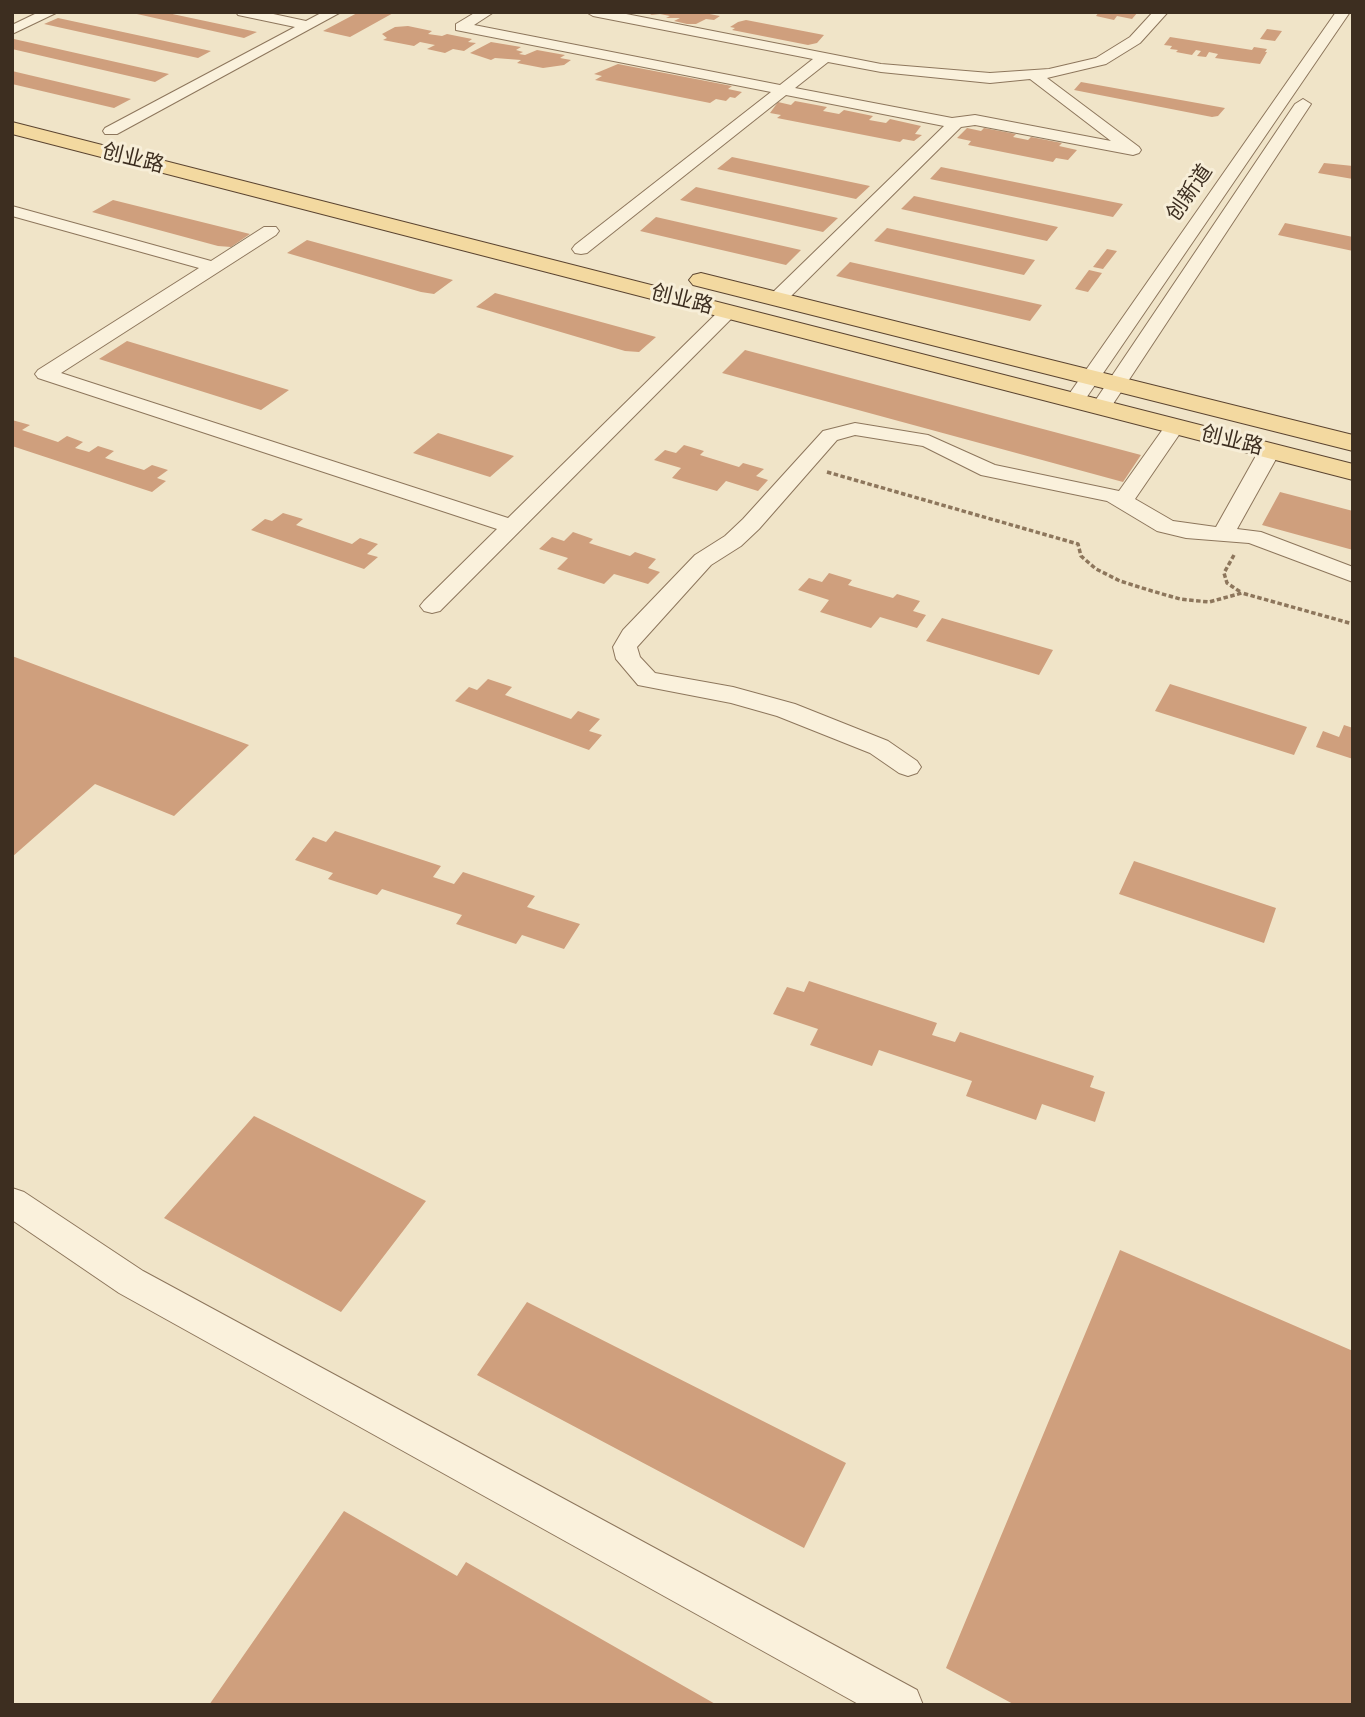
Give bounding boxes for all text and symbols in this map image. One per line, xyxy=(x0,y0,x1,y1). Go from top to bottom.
street label: 创业路 xyxy=(99,139,167,179)
street label: 创新道 xyxy=(1162,160,1218,226)
street label: 创业路 xyxy=(648,280,716,320)
street label: 创业路 xyxy=(1198,421,1266,461)

